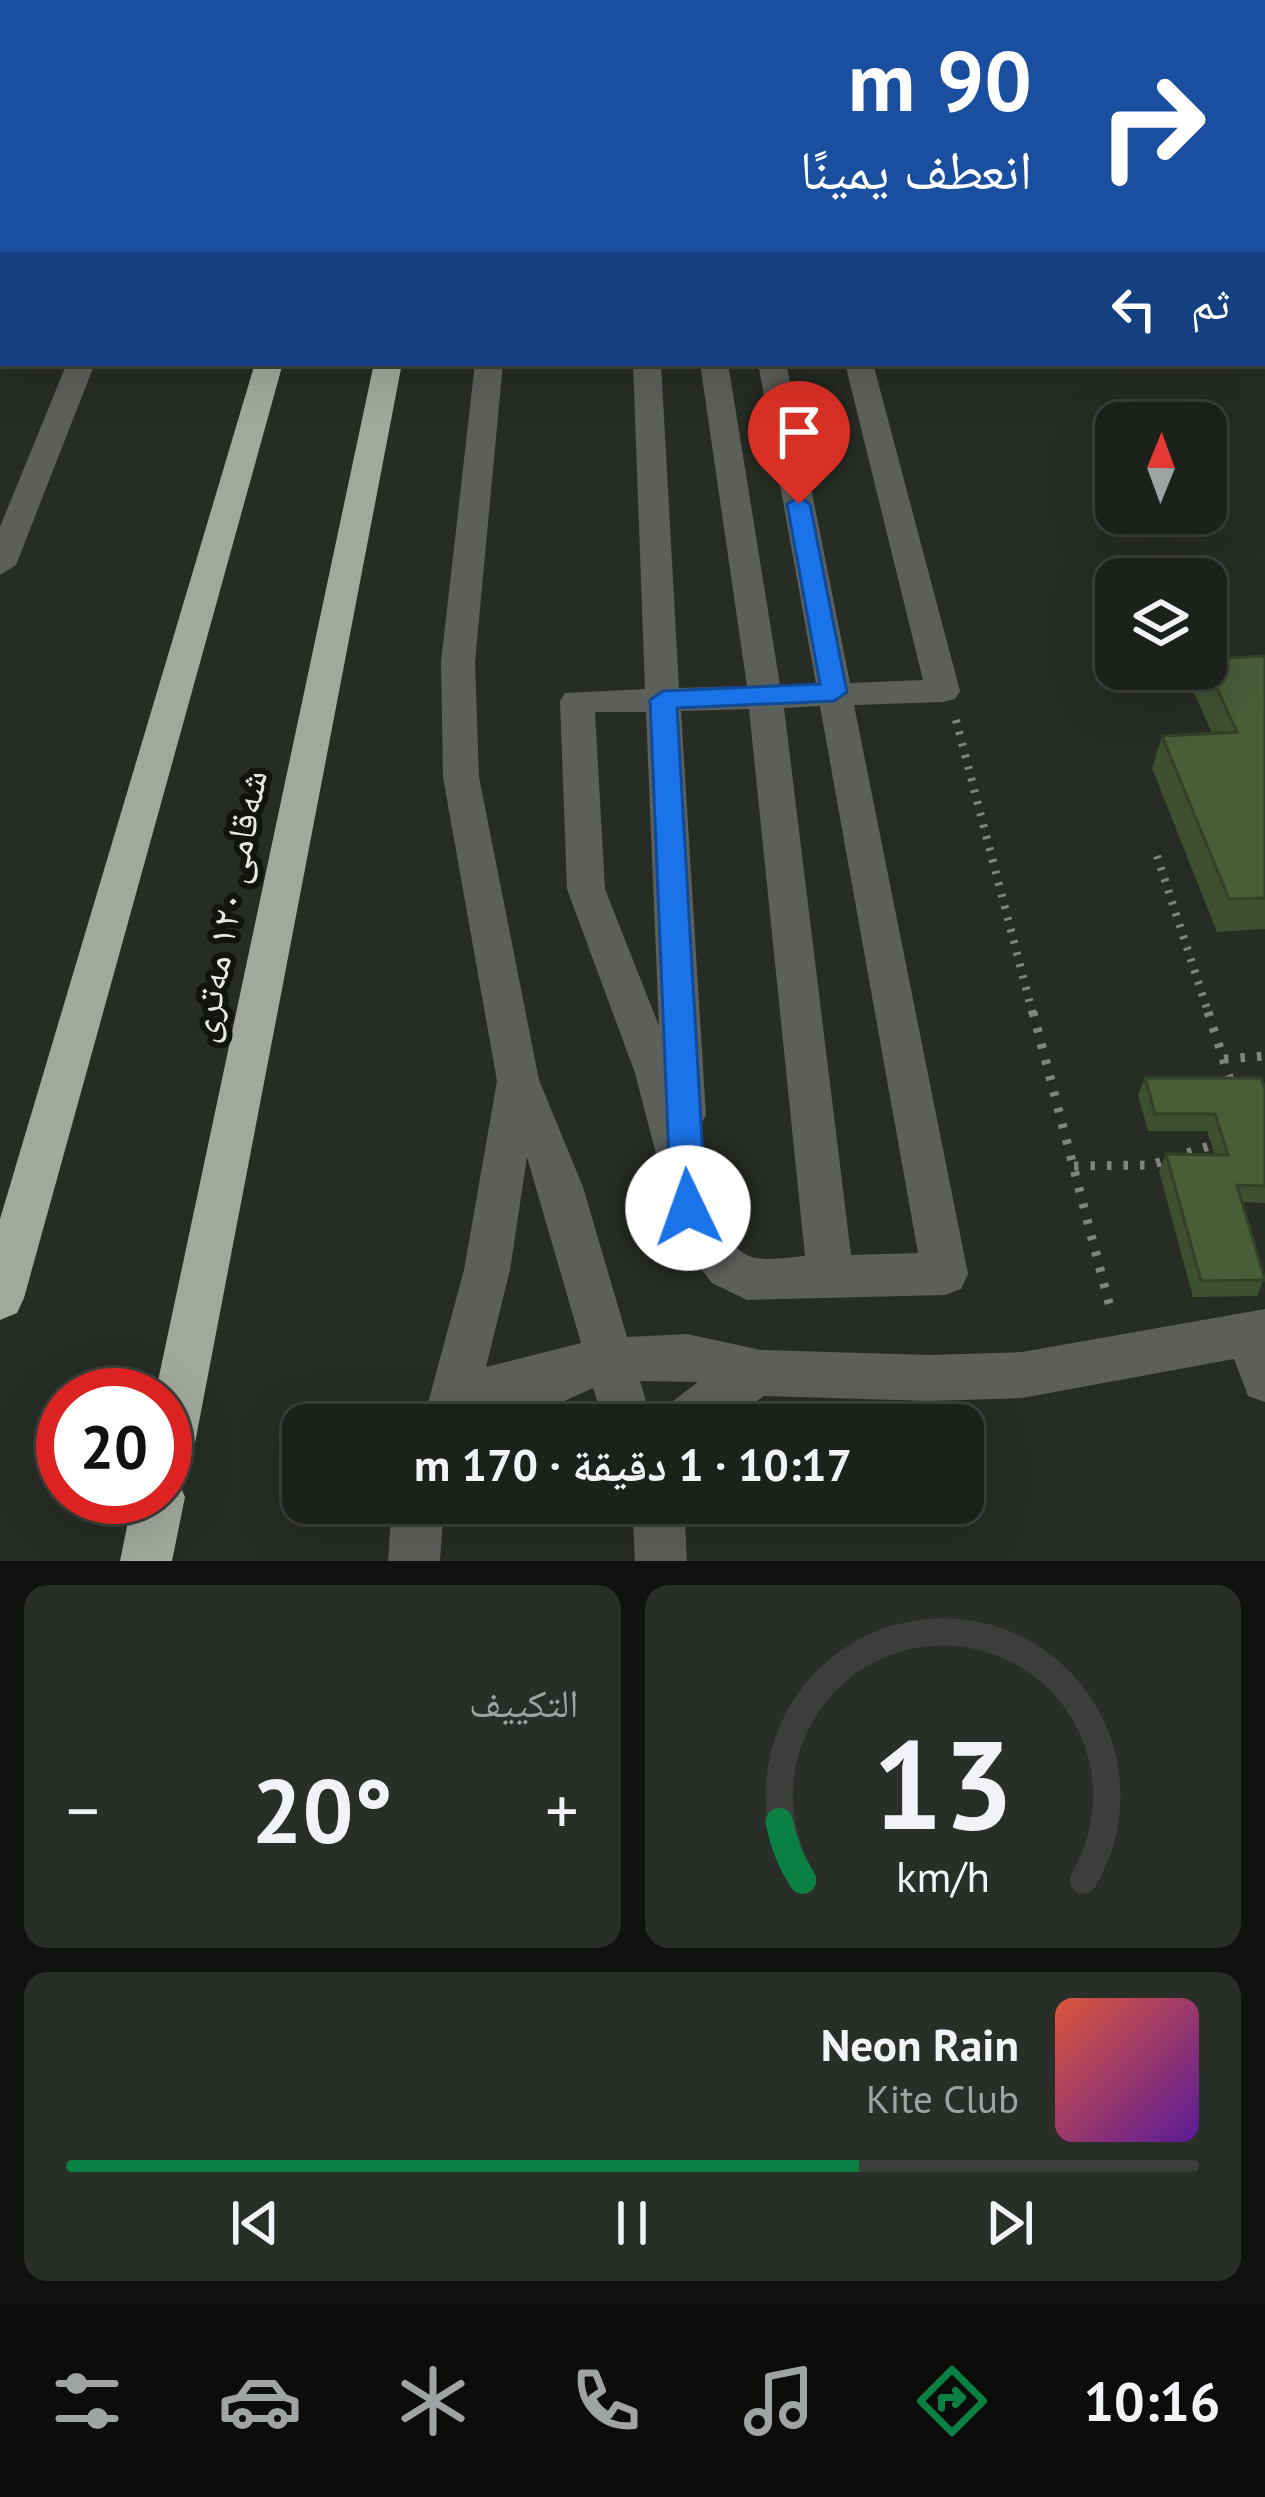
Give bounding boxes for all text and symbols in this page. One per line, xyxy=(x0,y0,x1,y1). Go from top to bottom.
text: 90 m xyxy=(848,25,1032,134)
icon: right xyxy=(1074,48,1230,204)
text: انعطف يمينًا xyxy=(800,134,1032,204)
text: ثم xyxy=(1191,273,1230,331)
icon: left xyxy=(1101,276,1167,342)
pin xyxy=(748,381,850,504)
icon: arrive xyxy=(766,399,832,465)
north arrow xyxy=(1095,402,1227,534)
map controls xyxy=(1095,402,1227,690)
button: layers xyxy=(1095,558,1227,690)
street label: شەقامی ١٢٠ مەتری xyxy=(175,766,278,1046)
position arrow xyxy=(625,1145,751,1271)
speed limit sign: 20 xyxy=(36,1368,192,1524)
text: 10:17 · 1 دقيقة · 170 m xyxy=(414,1435,852,1493)
text: التكييف xyxy=(469,1677,579,1728)
text: 13 xyxy=(872,1702,1014,1863)
text: 20° xyxy=(252,1751,393,1868)
text: − xyxy=(66,1767,99,1852)
text: + xyxy=(545,1767,578,1852)
text: km/h xyxy=(896,1847,990,1903)
text: Neon Rain xyxy=(821,2015,1019,2073)
text: Kite Club xyxy=(866,2073,1019,2124)
icon: previous xyxy=(222,2190,288,2256)
icon: pause xyxy=(599,2190,665,2256)
icon: next xyxy=(977,2190,1043,2256)
icon: filters xyxy=(45,2359,129,2443)
icon: car xyxy=(218,2359,302,2443)
icon: climate xyxy=(391,2359,475,2443)
icon: phone xyxy=(564,2359,648,2443)
icon: music xyxy=(737,2359,821,2443)
icon: directions xyxy=(910,2359,994,2443)
text: 10:16 xyxy=(1083,2366,1220,2436)

